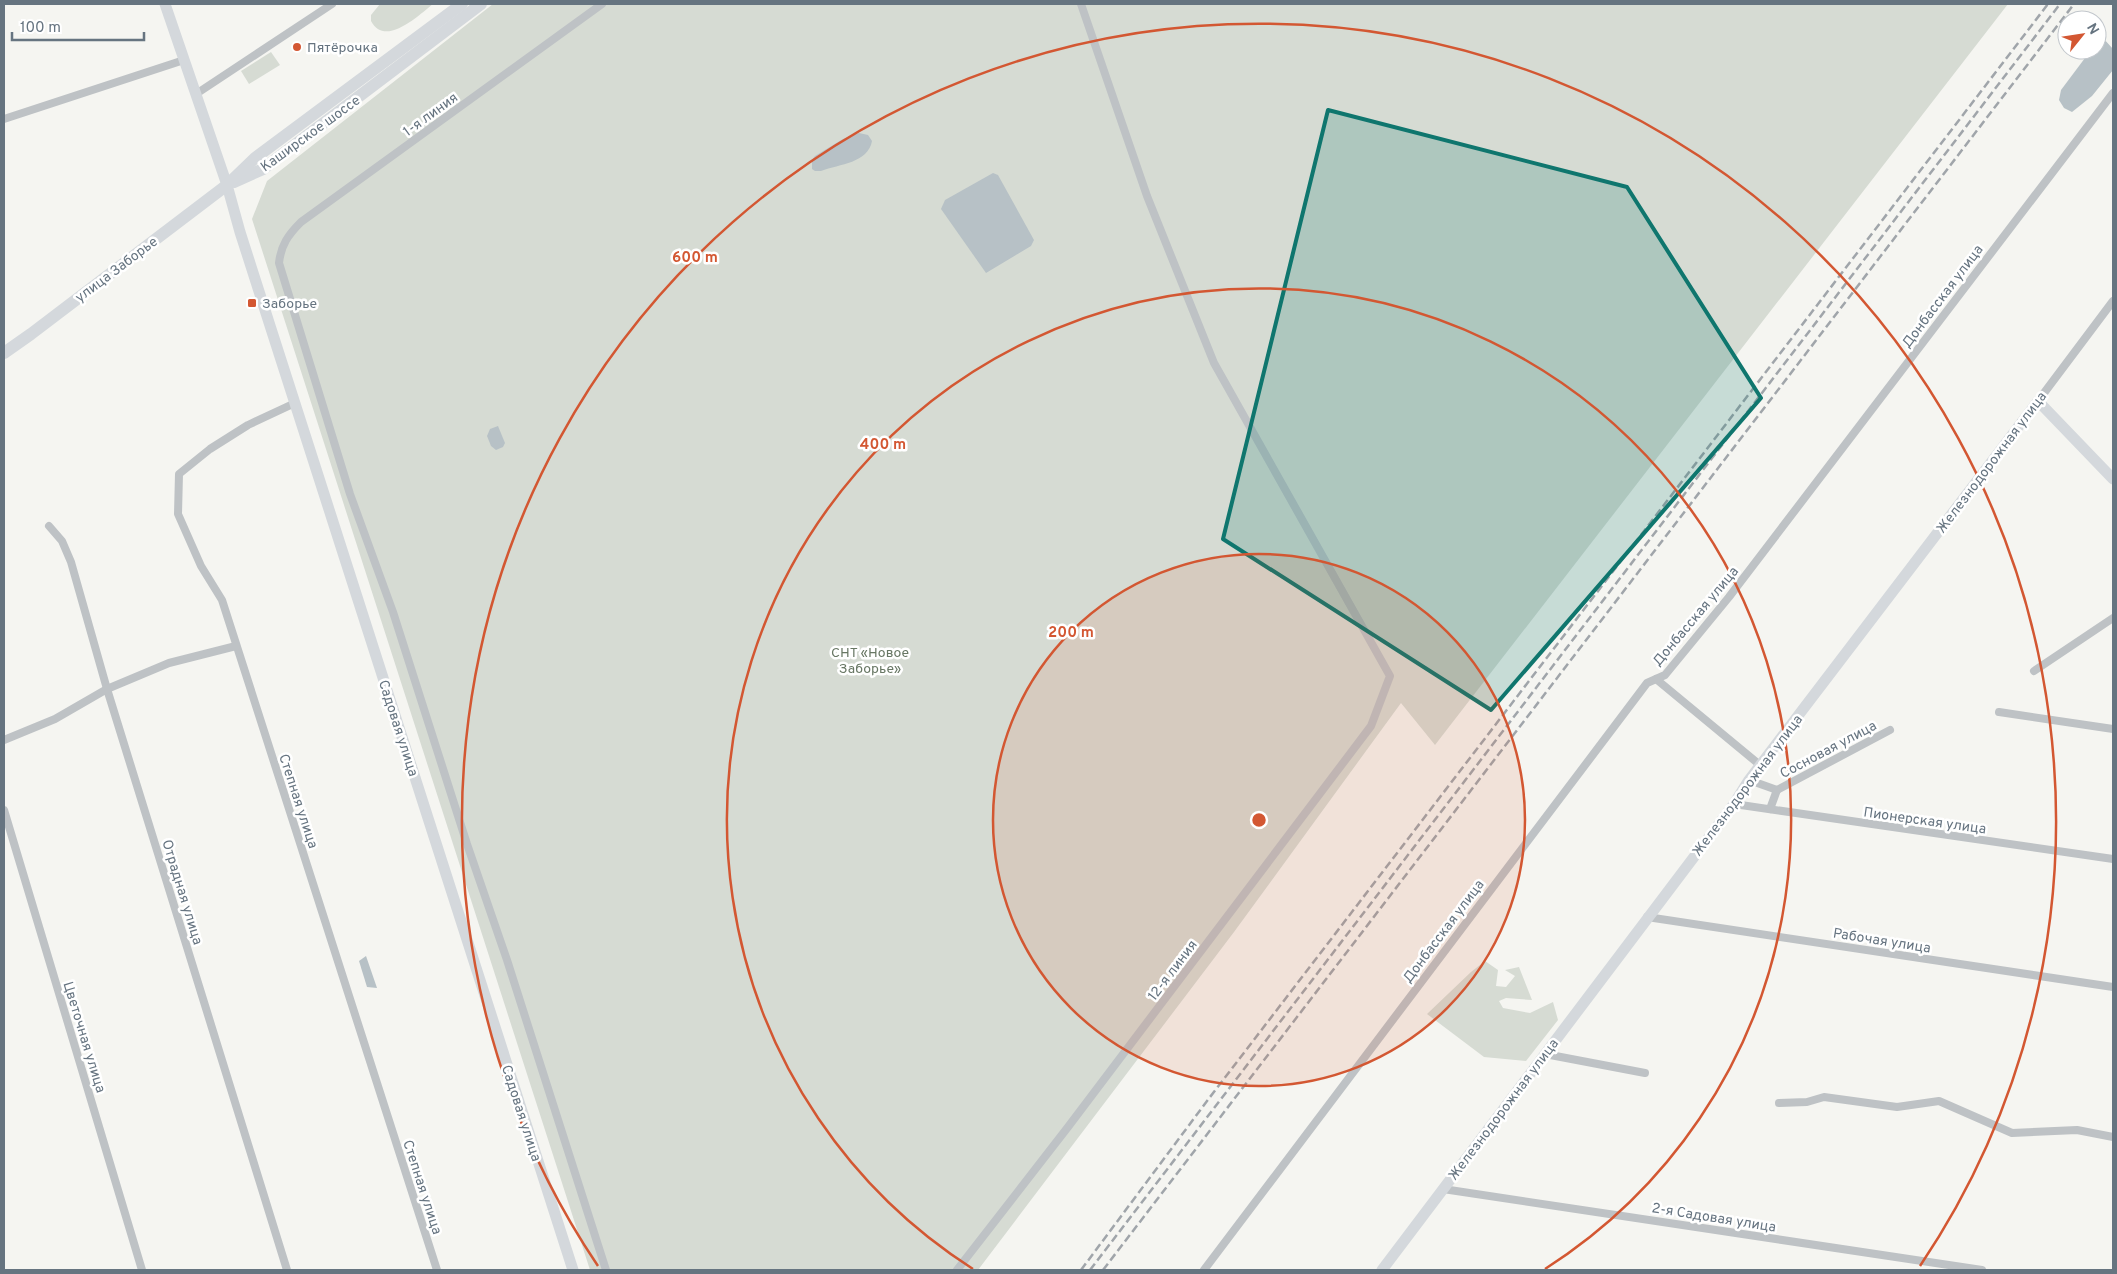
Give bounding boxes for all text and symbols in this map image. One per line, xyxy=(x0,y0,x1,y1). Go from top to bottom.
scale bar xyxy=(12,10,145,42)
north arrow xyxy=(2057,10,2107,60)
text: 100 m xyxy=(20,19,61,38)
text: N xyxy=(2082,21,2102,38)
place label: Пятёрочка xyxy=(307,40,378,57)
marker: Пятёрочка xyxy=(291,41,303,53)
street label: 1-я линия xyxy=(400,90,462,141)
street label: Каширское шоссе xyxy=(258,92,364,176)
street label: улица Заборье xyxy=(72,234,161,307)
street label: Донбасская улица xyxy=(1899,242,1988,352)
text: 600 m xyxy=(672,249,718,268)
place label: Заборье xyxy=(262,296,317,313)
marker: Заборье xyxy=(246,297,258,309)
street label: Железнодорожная улица xyxy=(1933,389,2051,537)
text: 400 m xyxy=(860,436,906,455)
street label: Донбасская улица xyxy=(1650,564,1743,670)
text: 200 m xyxy=(1048,624,1094,643)
park label: СНТ «Новое Заборье» xyxy=(831,645,909,678)
street label: Садовая улица xyxy=(374,678,421,779)
street label: Железнодорожная улица xyxy=(1689,712,1807,860)
street label: Сосновая улица xyxy=(1777,718,1880,783)
street label: Степная улица xyxy=(274,752,321,851)
street label: Пионерская улица xyxy=(1862,804,1987,839)
centre of rings xyxy=(1250,811,1268,829)
street label: Отрадная улица xyxy=(158,838,206,947)
street label: Донбасская улица xyxy=(1400,877,1489,987)
street label: Рабочая улица xyxy=(1832,925,1932,958)
street label: 12-я линия xyxy=(1145,937,1202,1005)
street label: Цветочная улица xyxy=(59,980,109,1095)
street label: Железнодорожная улица xyxy=(1445,1036,1563,1184)
street label: Садовая улица xyxy=(497,1063,544,1164)
street label: Степная улица xyxy=(398,1138,445,1237)
street label: 2-я Садовая улица xyxy=(1650,1200,1777,1237)

